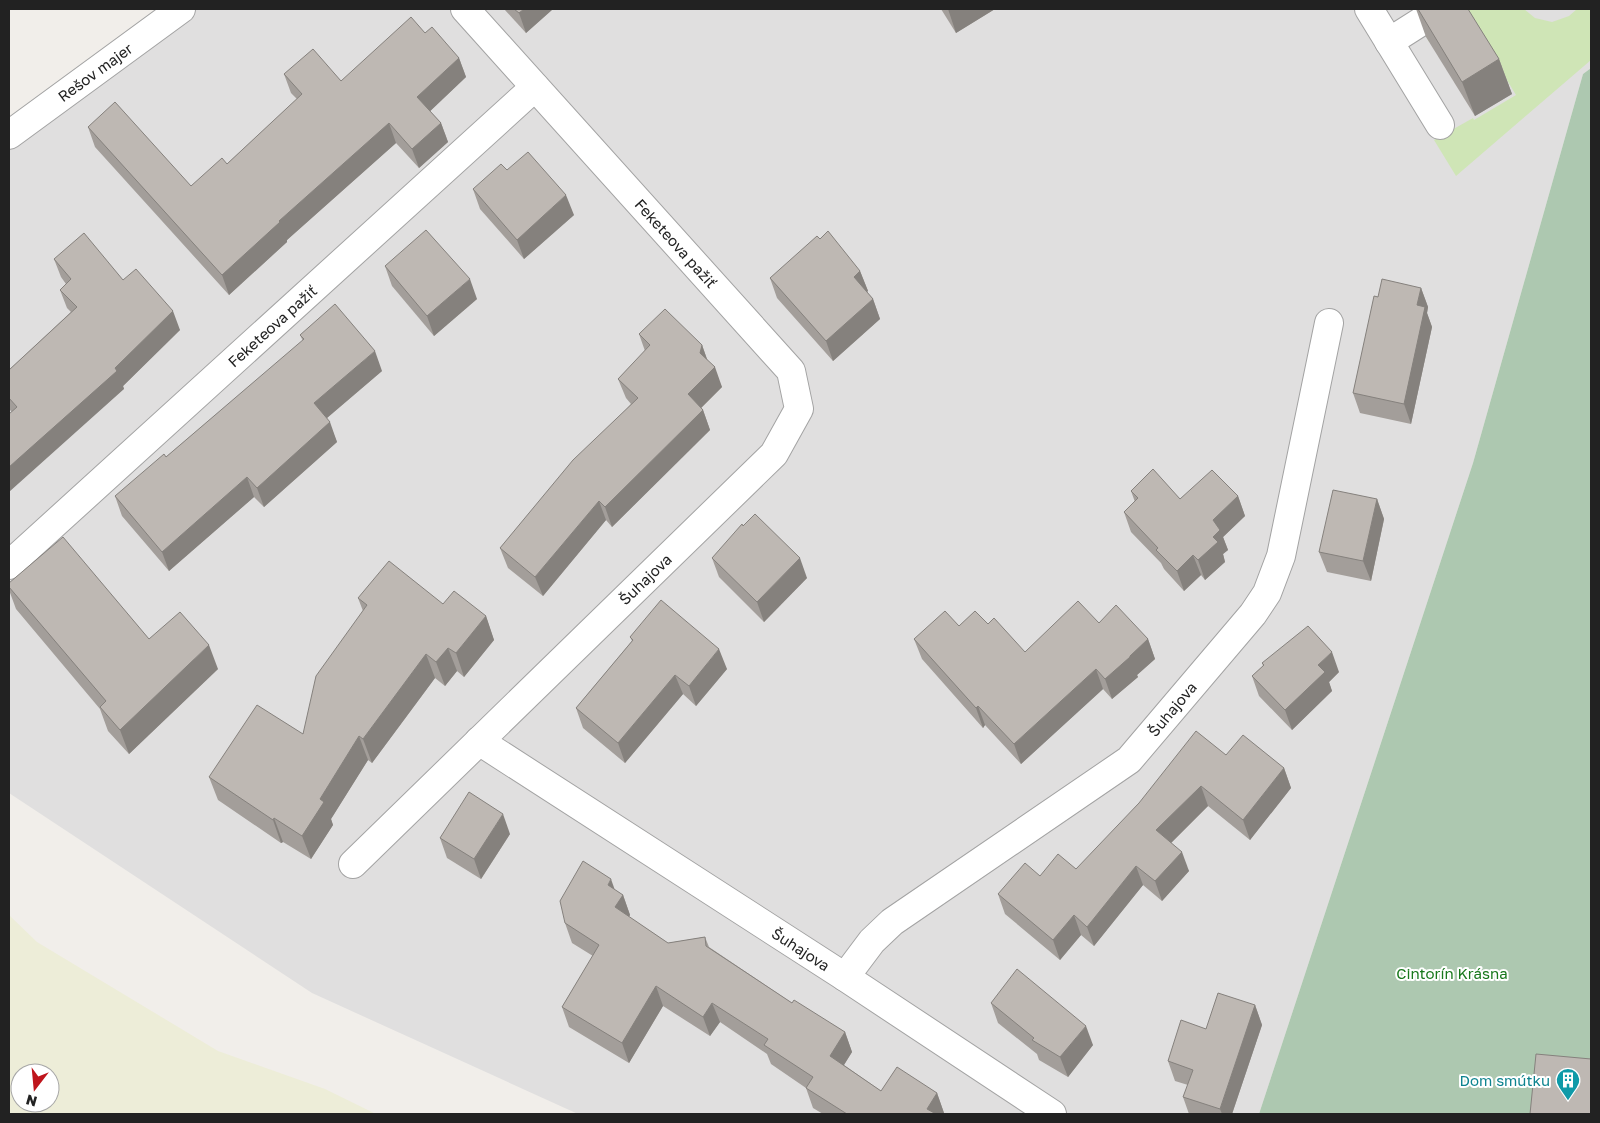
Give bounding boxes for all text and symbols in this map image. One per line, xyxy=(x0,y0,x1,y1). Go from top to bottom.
street label: Rešov majer xyxy=(54,39,136,105)
street label: Feketeova pažiť xyxy=(631,195,721,291)
street label: Feketeova pažiť xyxy=(224,281,320,371)
street label: Šuhajova xyxy=(615,550,675,608)
street label: Šuhajova xyxy=(1144,678,1200,740)
street label: Šuhajova xyxy=(769,924,833,974)
park label: Cintorín Krásna xyxy=(1396,964,1508,982)
north arrow xyxy=(10,1063,60,1113)
building icon: Dom smútku xyxy=(1555,1067,1581,1101)
place label: Dom smútku xyxy=(1460,1071,1550,1089)
text: N xyxy=(24,1091,39,1111)

